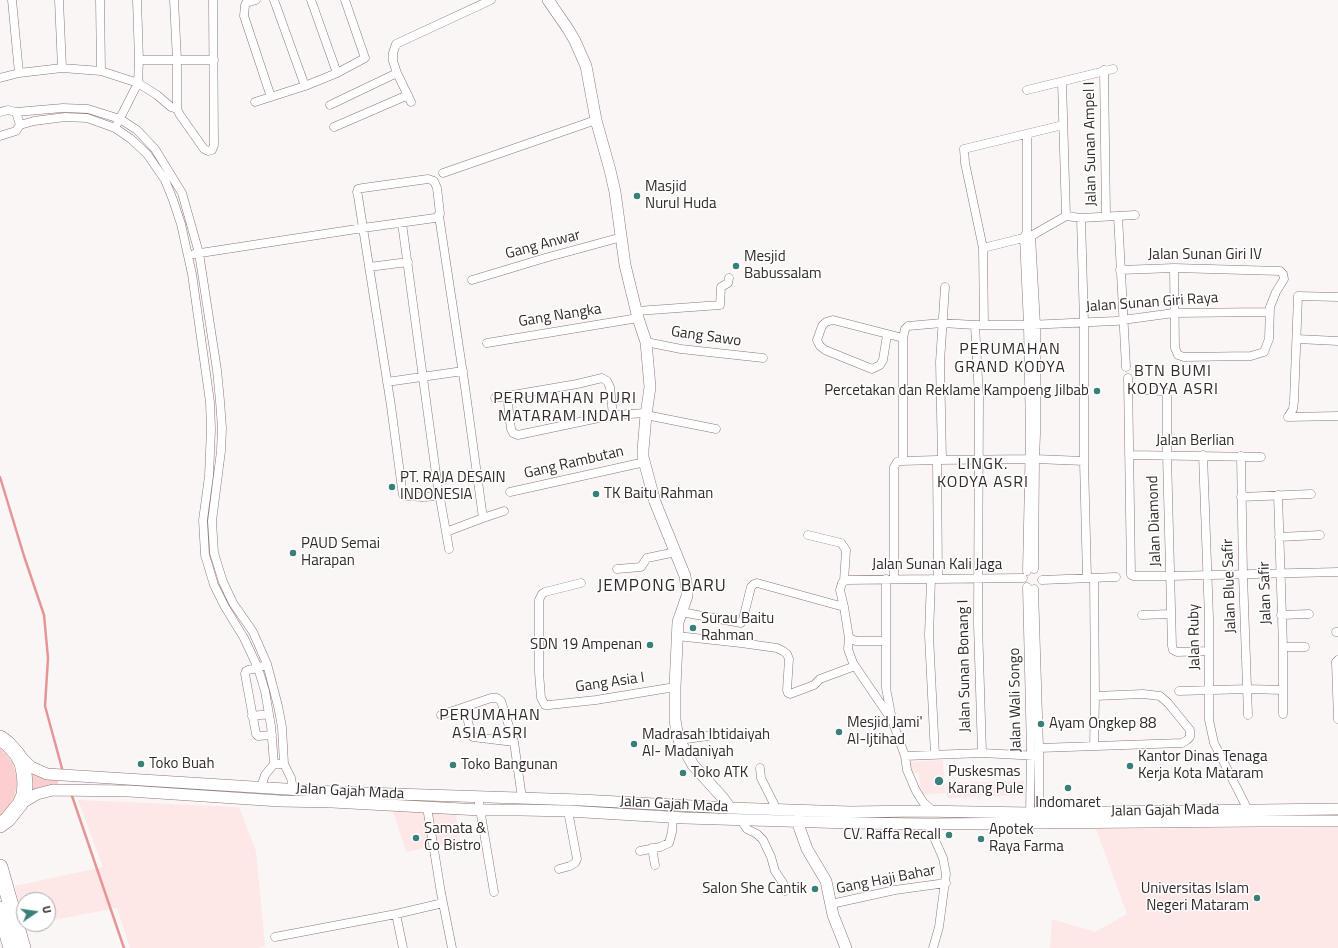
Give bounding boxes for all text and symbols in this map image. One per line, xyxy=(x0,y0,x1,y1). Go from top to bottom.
street label: Jalan Sunan Ampel I xyxy=(1081,82,1101,206)
place label: Masjid Nurul Huda xyxy=(645,178,717,213)
marker: Masjid Nurul Huda xyxy=(632,191,642,201)
street label: Gang Anwar xyxy=(504,226,582,264)
street label: Jalan Sunan Giri IV xyxy=(1148,246,1262,264)
place label: Mesjid Babussalam xyxy=(744,248,822,283)
marker: Mesjid Babussalam xyxy=(731,261,741,271)
street label: Jalan Sunan Giri Raya xyxy=(1085,289,1219,317)
street label: Gang Nangka xyxy=(517,301,603,331)
street label: Gang Sawo xyxy=(670,323,742,351)
district label: PERUMAHAN GRAND KODYA xyxy=(954,340,1066,378)
district label: BTN BUMI KODYA ASRI xyxy=(1127,362,1219,400)
place label: Percetakan dan Reklame Kampoeng Jilbab xyxy=(824,382,1089,400)
marker: Percetakan dan Reklame Kampoeng Jilbab xyxy=(1092,386,1102,396)
district label: PERUMAHAN PURI MATARAM INDAH xyxy=(493,389,637,427)
street label: Jalan Berlian xyxy=(1156,432,1234,450)
street label: Gang Rambutan xyxy=(522,443,626,483)
district label: LINGK. KODYA ASRI xyxy=(937,455,1029,493)
place label: PT. RAJA DESAIN INDONESIA xyxy=(400,469,506,504)
street label: Jalan Diamond xyxy=(1144,475,1166,567)
marker: PT. RAJA DESAIN INDONESIA xyxy=(387,482,397,492)
place label: TK Baitu Rahman xyxy=(604,485,713,503)
marker: TK Baitu Rahman xyxy=(591,489,601,499)
place label: PAUD Semai Harapan xyxy=(301,535,380,570)
street label: Jalan Blue Safir xyxy=(1219,538,1241,634)
marker: PAUD Semai Harapan xyxy=(288,548,298,558)
street label: Jalan Sunan Kali Jaga xyxy=(872,556,1002,574)
street label: Jalan Safir xyxy=(1256,561,1276,625)
district label: JEMPONG BARU xyxy=(597,577,727,597)
street label: Jalan Sunan Bonang I xyxy=(955,600,975,732)
street label: Jalan Ruby xyxy=(1185,604,1205,670)
place label: Surau Baitu Rahman xyxy=(701,610,774,645)
marker: Surau Baitu Rahman xyxy=(688,623,698,633)
place label: SDN 19 Ampenan xyxy=(530,636,642,654)
marker: SDN 19 Ampenan xyxy=(645,640,655,650)
street label: Jalan Wali Songo xyxy=(1006,648,1026,752)
street label: Gang Asia I xyxy=(574,669,646,697)
district label: PERUMAHAN ASIA ASRI xyxy=(439,706,541,744)
place label: Mesjid Jami' Al-Ijtihad xyxy=(847,714,923,749)
place label: Ayam Ongkep 88 xyxy=(1049,715,1156,733)
marker: Ayam Ongkep 88 xyxy=(1036,719,1046,729)
place label: Madrasah Ibtidaiyah Al- Madaniyah xyxy=(642,726,770,761)
marker: Mesjid Jami' Al-Ijtihad xyxy=(834,727,844,737)
marker: Madrasah Ibtidaiyah Al- Madaniyah xyxy=(629,739,639,749)
place label: Kantor Dinas Tenaga Kerja Kota Mataram xyxy=(1138,748,1267,783)
place label: Toko Buah xyxy=(149,755,214,773)
place label: Toko Bangunan xyxy=(461,756,558,774)
marker: Toko Buah xyxy=(136,759,146,769)
marker: Toko Bangunan xyxy=(448,760,458,770)
marker: Kantor Dinas Tenaga Kerja Kota Mataram xyxy=(1125,761,1135,771)
place label: Puskesmas Karang Pule xyxy=(948,763,1024,798)
place label: Toko ATK xyxy=(691,764,748,782)
marker: Toko ATK xyxy=(678,768,688,778)
marker: Puskesmas Karang Pule xyxy=(933,775,945,787)
street label: Jalan Gajah Mada xyxy=(295,780,405,804)
marker: Indomaret xyxy=(1063,783,1073,793)
street label: Jalan Gajah Mada xyxy=(619,793,729,817)
place label: Indomaret xyxy=(1035,794,1101,812)
street label: Jalan Gajah Mada xyxy=(1111,801,1219,821)
place label: Samata & Co Bistro xyxy=(424,820,486,855)
place label: Apotek Raya Farma xyxy=(989,821,1064,856)
place label: CV. Raffa Recall xyxy=(843,826,941,844)
marker: CV. Raffa Recall xyxy=(944,830,954,840)
marker: Samata & Co Bistro xyxy=(411,833,421,843)
marker: Apotek Raya Farma xyxy=(976,834,986,844)
street label: Gang Haji Bahar xyxy=(835,862,937,898)
place label: Salon She Cantik xyxy=(702,880,807,898)
place label: Universitas Islam Negeri Mataram xyxy=(1141,880,1249,915)
marker: Salon She Cantik xyxy=(810,884,820,894)
north arrow xyxy=(16,892,56,932)
marker: Universitas Islam Negeri Mataram xyxy=(1252,893,1262,903)
text: U xyxy=(38,904,55,915)

